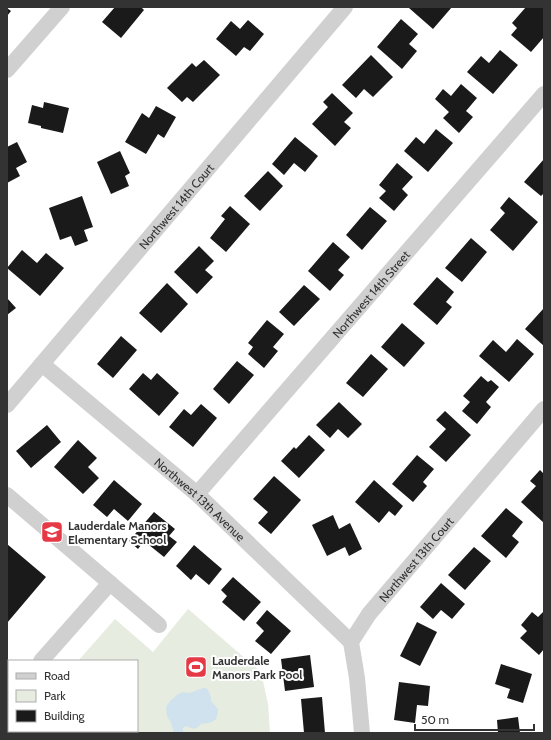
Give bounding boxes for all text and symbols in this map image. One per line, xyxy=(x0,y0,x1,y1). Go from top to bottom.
street label: Northwest 14th Court xyxy=(135,160,217,252)
street label: Northwest 14th Street xyxy=(329,247,413,341)
street label: Northwest 13th Avenue xyxy=(152,454,249,544)
street label: Northwest 13th Court xyxy=(375,514,456,605)
place label: Lauderdale Manors Elementary School xyxy=(68,518,167,547)
school or university icon: Lauderdale Manors Elementary School xyxy=(39,519,65,545)
place label: Lauderdale Manors Park Pool xyxy=(212,653,302,682)
sports icon: Lauderdale Manors Park Pool xyxy=(183,654,209,680)
legend xyxy=(8,660,138,732)
text: Road xyxy=(44,668,70,683)
text: Park xyxy=(44,688,66,703)
scale bar xyxy=(415,706,534,732)
text: Building xyxy=(44,708,86,723)
text: 50 m xyxy=(421,712,449,727)

